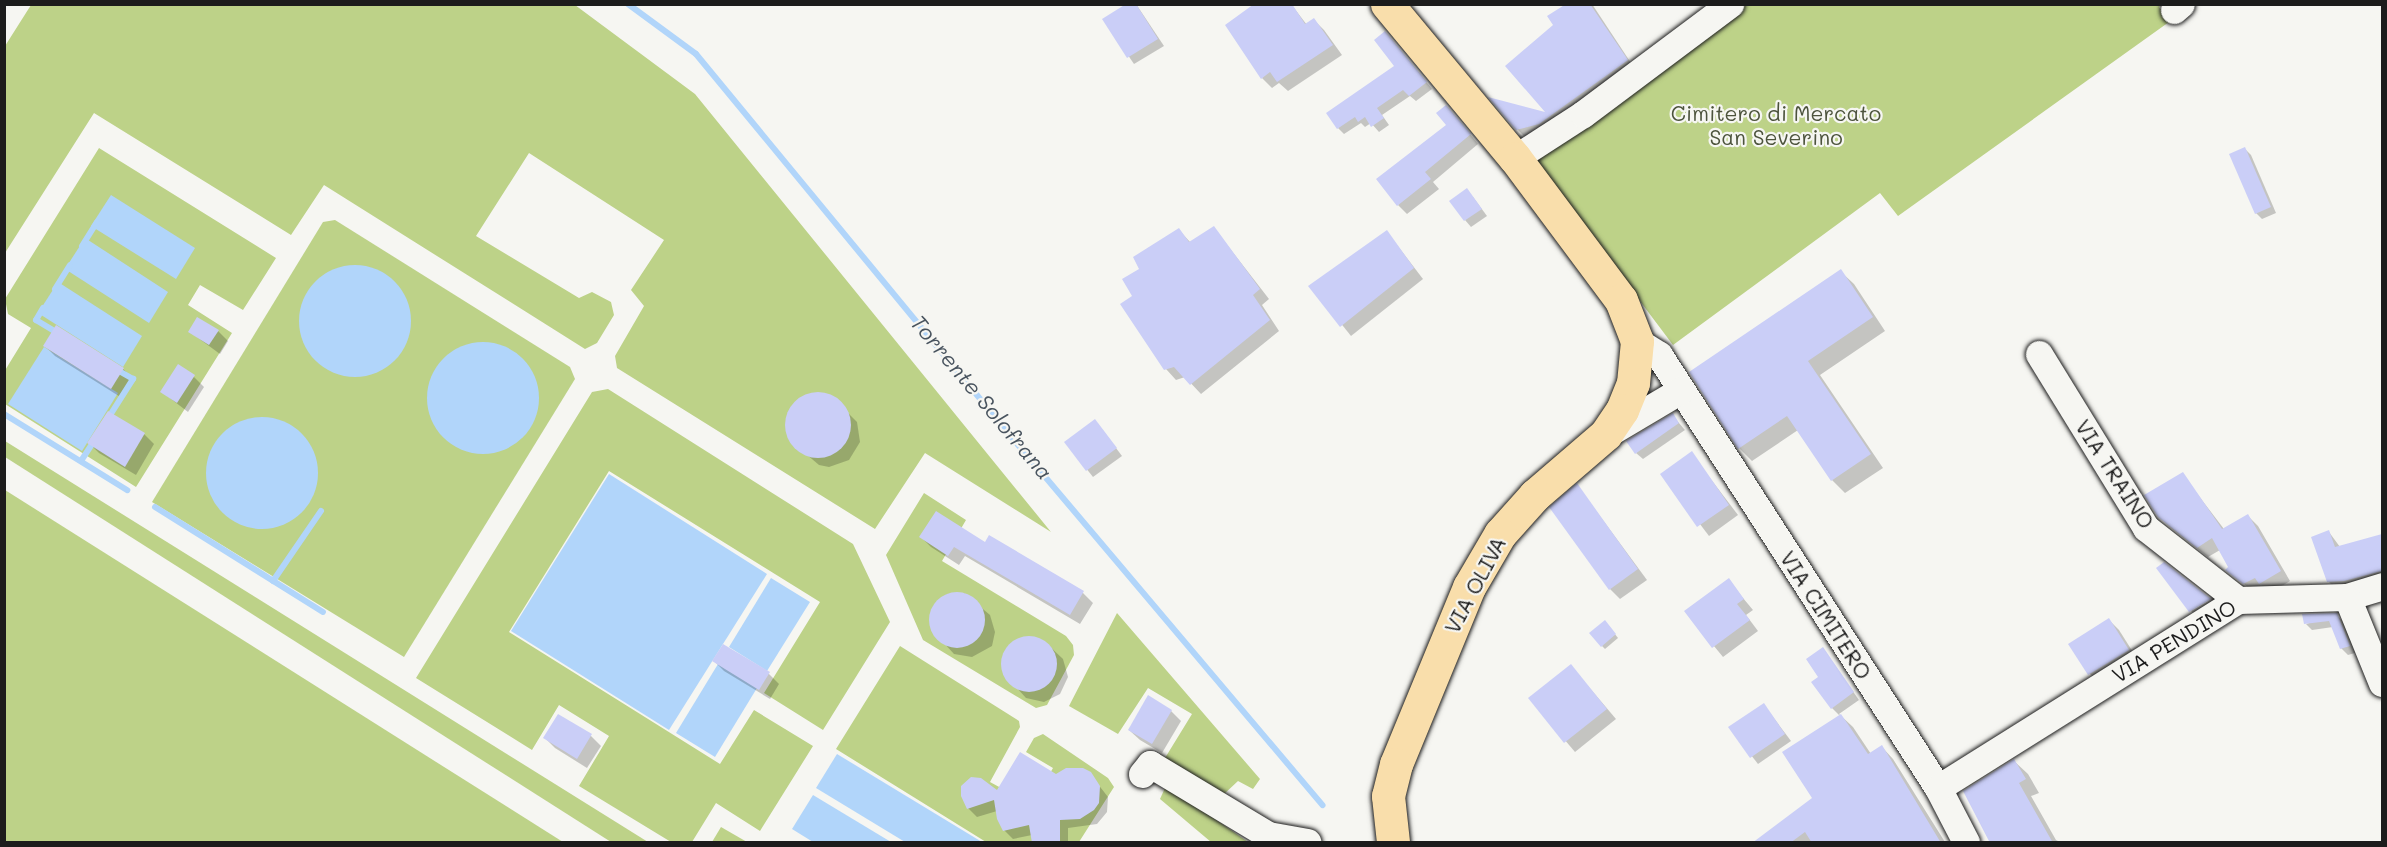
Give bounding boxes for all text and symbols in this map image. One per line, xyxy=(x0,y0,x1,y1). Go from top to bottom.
park label: Cimitero di Mercato San Severino xyxy=(1671,100,1881,150)
water label: Torrente Solofrana xyxy=(905,309,1059,485)
street label: VIA TRAINO xyxy=(2070,415,2160,533)
street label: VIA OLIVA xyxy=(1439,532,1511,638)
street label: VIA CIMITERO xyxy=(1775,546,1877,684)
street label: VIA PENDINO xyxy=(2107,594,2241,688)

